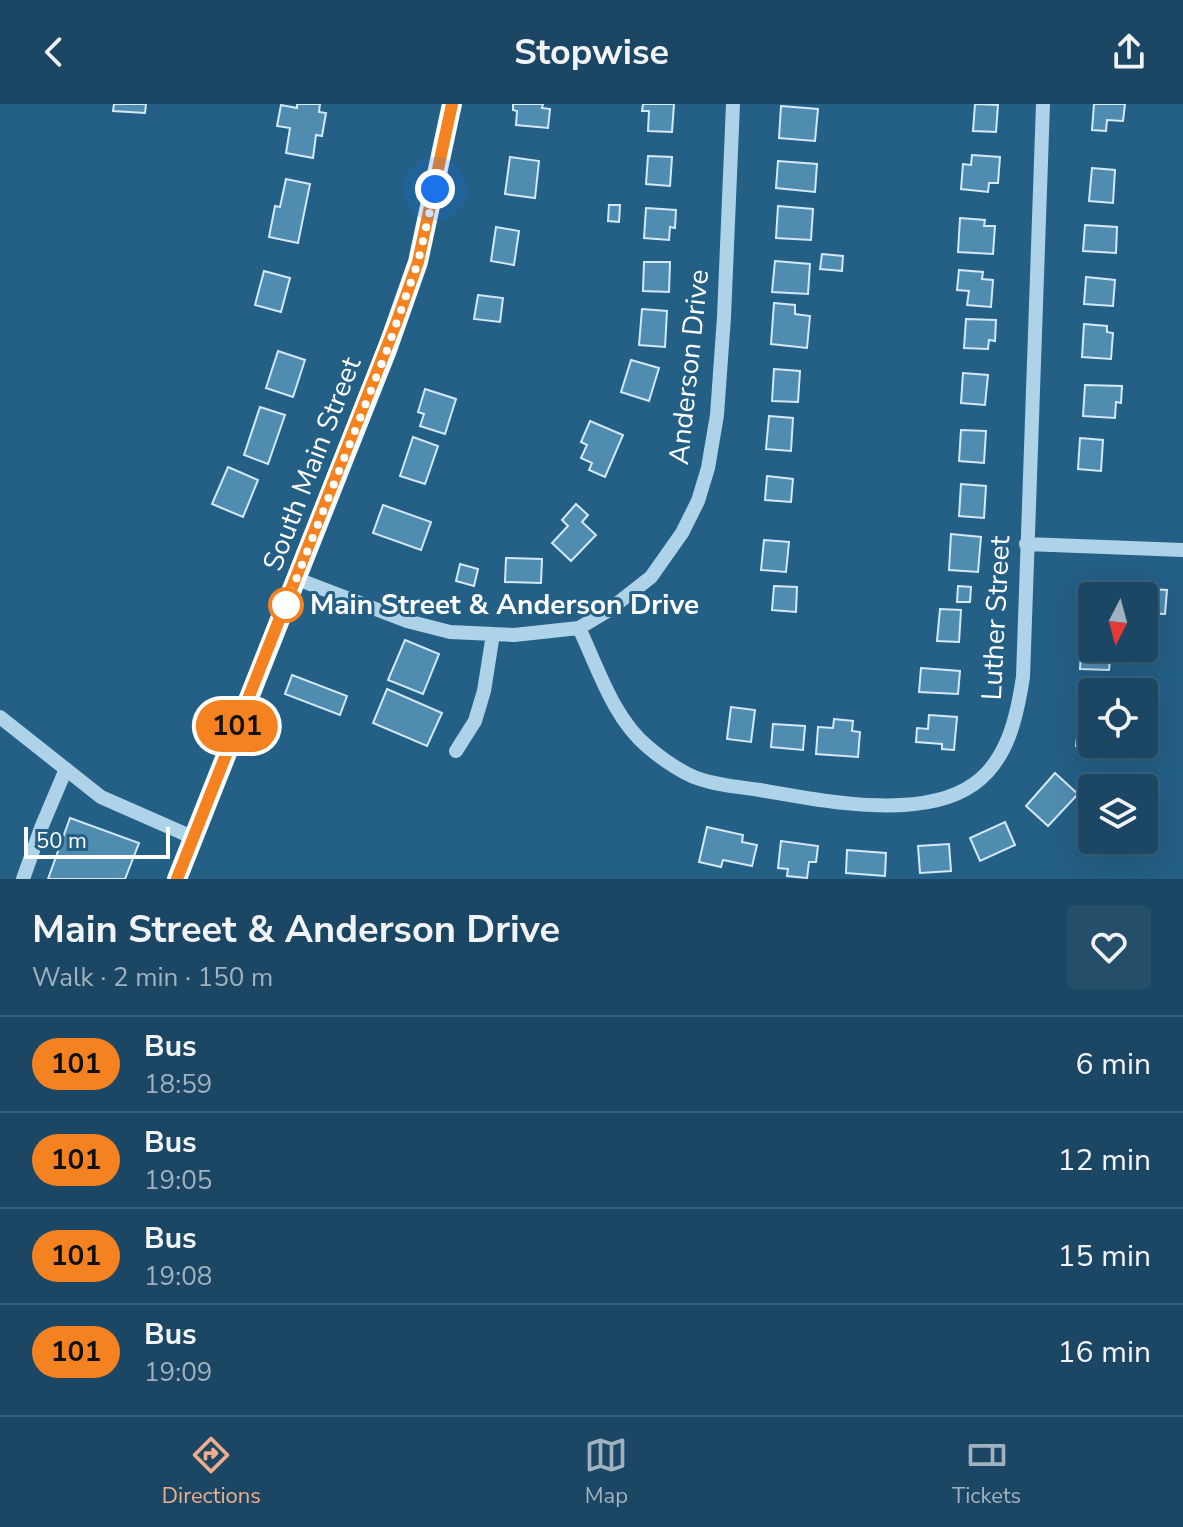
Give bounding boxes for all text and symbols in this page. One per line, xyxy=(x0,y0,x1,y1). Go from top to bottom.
text: Stopwise xyxy=(514,28,669,77)
icon: back xyxy=(32,30,76,74)
icon: share xyxy=(1107,30,1151,74)
your location xyxy=(415,169,455,209)
street label: Anderson Drive xyxy=(660,268,718,466)
street label: South Main Street xyxy=(254,351,370,576)
street label: Luther Street xyxy=(973,535,1019,701)
north arrow xyxy=(1078,582,1158,662)
map controls xyxy=(1078,582,1158,854)
place label: Main Street & Anderson Drive xyxy=(310,586,699,624)
marker: Main Street & Anderson Drive xyxy=(269,588,303,622)
button: locate xyxy=(1078,678,1158,758)
line badge: 101 xyxy=(191,700,283,752)
text: 101 xyxy=(212,707,262,745)
button: layers xyxy=(1078,774,1158,854)
scale bar xyxy=(24,823,170,859)
text: 50 m xyxy=(36,826,87,856)
text: Main Street & Anderson Drive xyxy=(32,904,560,955)
button: heart xyxy=(1067,905,1151,989)
text: Walk · 2 min · 150 m xyxy=(32,960,273,995)
text: Bus xyxy=(144,1026,197,1067)
text: 6 min xyxy=(1076,1044,1151,1085)
text: 101 xyxy=(51,1045,101,1083)
text: 18:59 xyxy=(144,1067,212,1102)
text: Bus xyxy=(144,1122,197,1163)
text: 12 min xyxy=(1058,1140,1151,1181)
text: 101 xyxy=(51,1141,101,1179)
text: 19:05 xyxy=(144,1163,212,1198)
text: Bus xyxy=(144,1218,197,1259)
text: 15 min xyxy=(1058,1236,1151,1277)
text: 101 xyxy=(51,1237,101,1275)
text: 19:08 xyxy=(144,1259,212,1294)
text: Bus xyxy=(144,1314,197,1355)
text: 16 min xyxy=(1058,1332,1151,1373)
text: 101 xyxy=(51,1333,101,1371)
text: 19:09 xyxy=(144,1355,212,1390)
tab: Directions xyxy=(162,1433,261,1511)
tab: Map xyxy=(584,1433,628,1511)
tab: Tickets xyxy=(952,1433,1021,1511)

